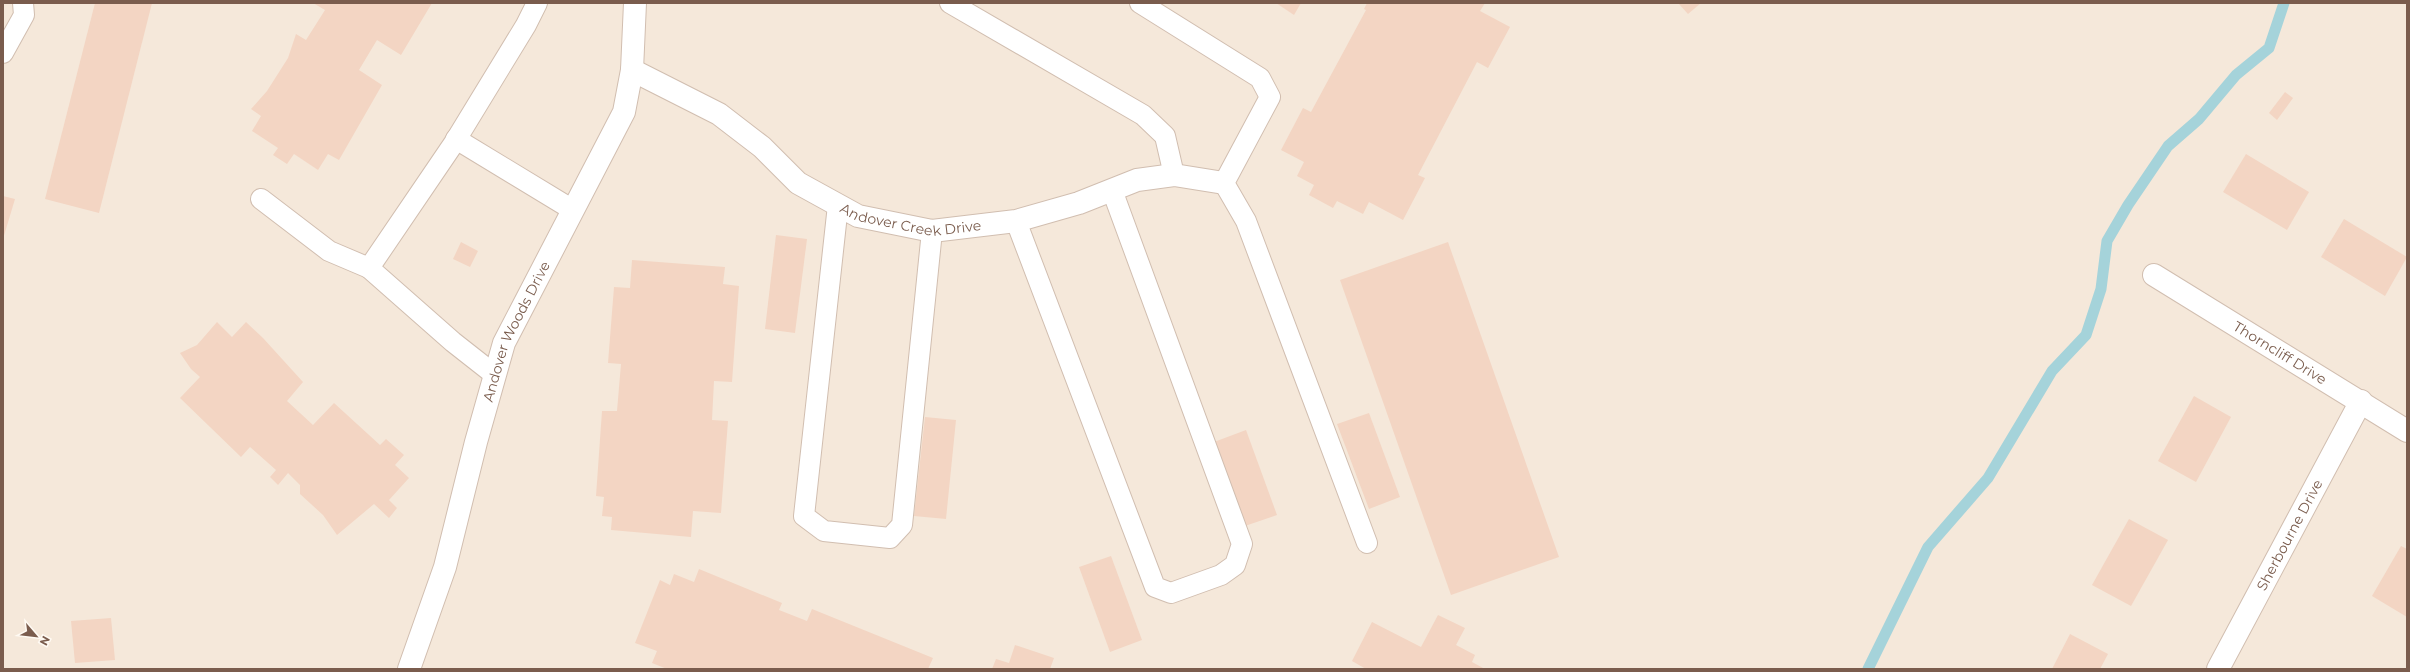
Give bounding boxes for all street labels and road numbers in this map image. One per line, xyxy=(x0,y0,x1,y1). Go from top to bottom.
street label: Andover Creek Drive xyxy=(837,199,982,240)
street label: Andover Woods Drive xyxy=(479,258,554,404)
street label: Thorncliff Drive xyxy=(2230,317,2330,388)
street label: Sherbourne Drive xyxy=(2253,476,2327,594)

